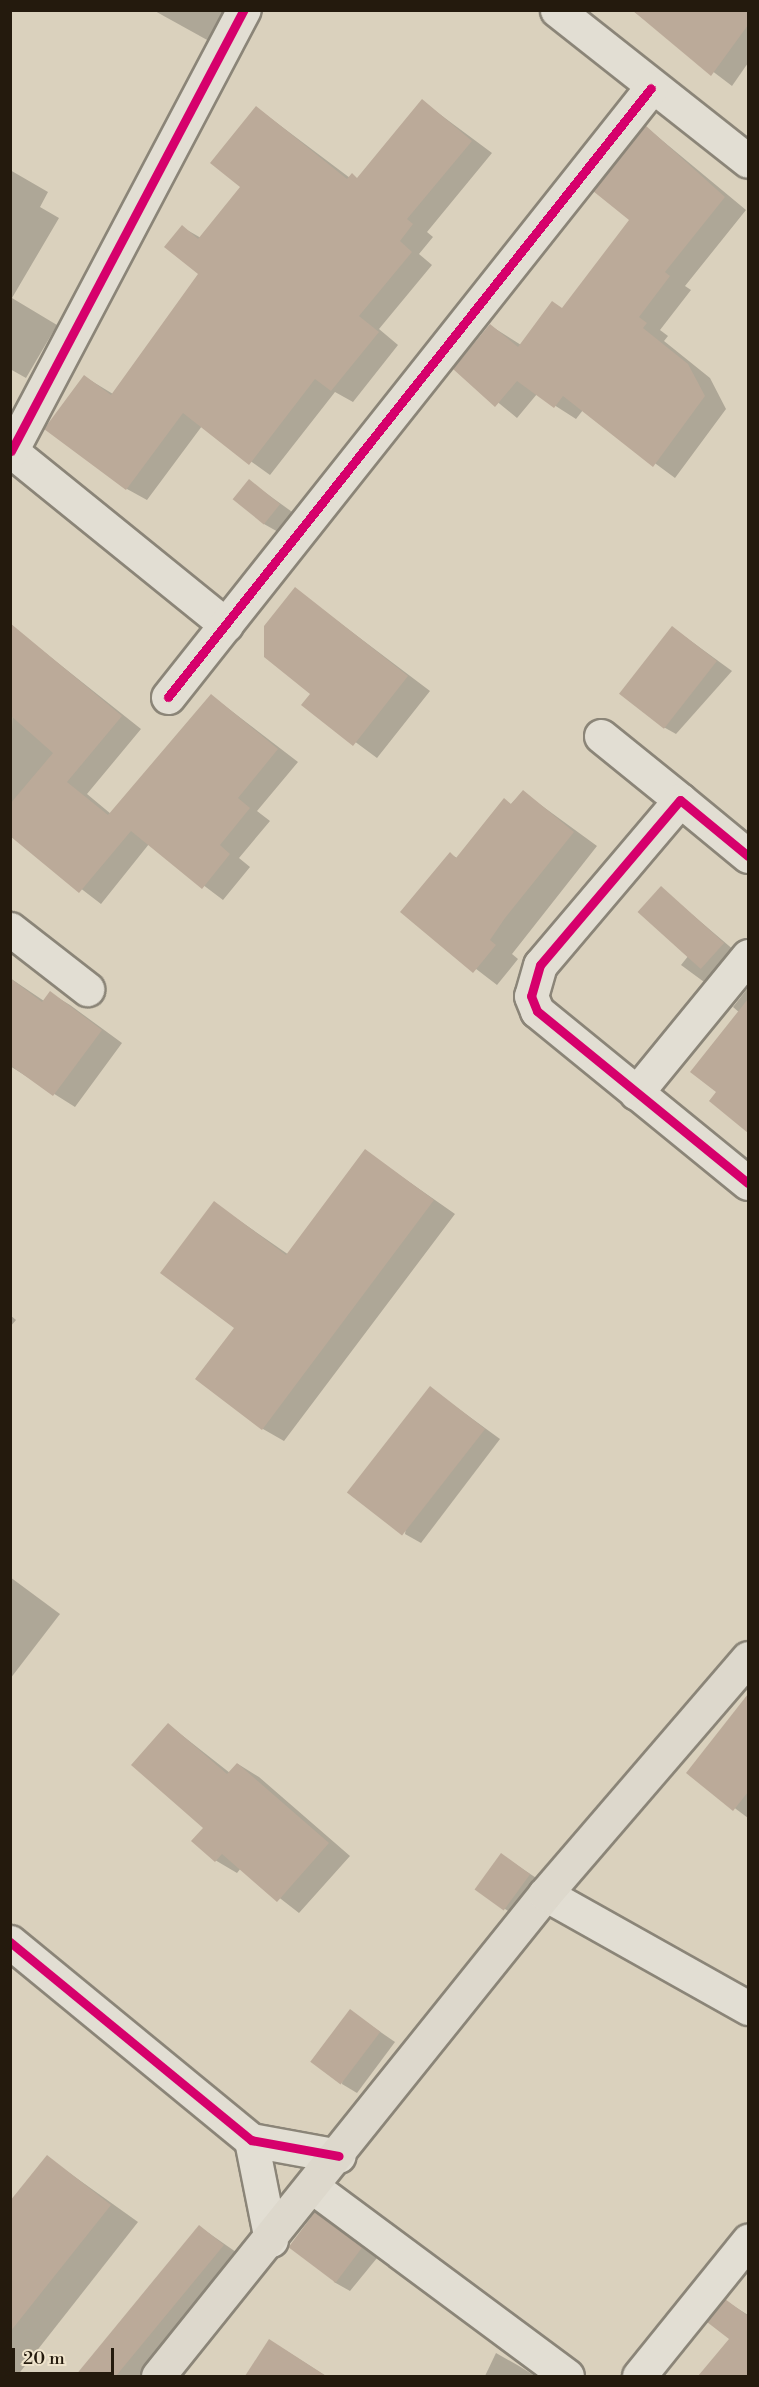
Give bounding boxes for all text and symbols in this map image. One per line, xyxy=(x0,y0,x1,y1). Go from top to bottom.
scale bar xyxy=(15,2336,117,2374)
text: 20 m xyxy=(23,2347,65,2370)

